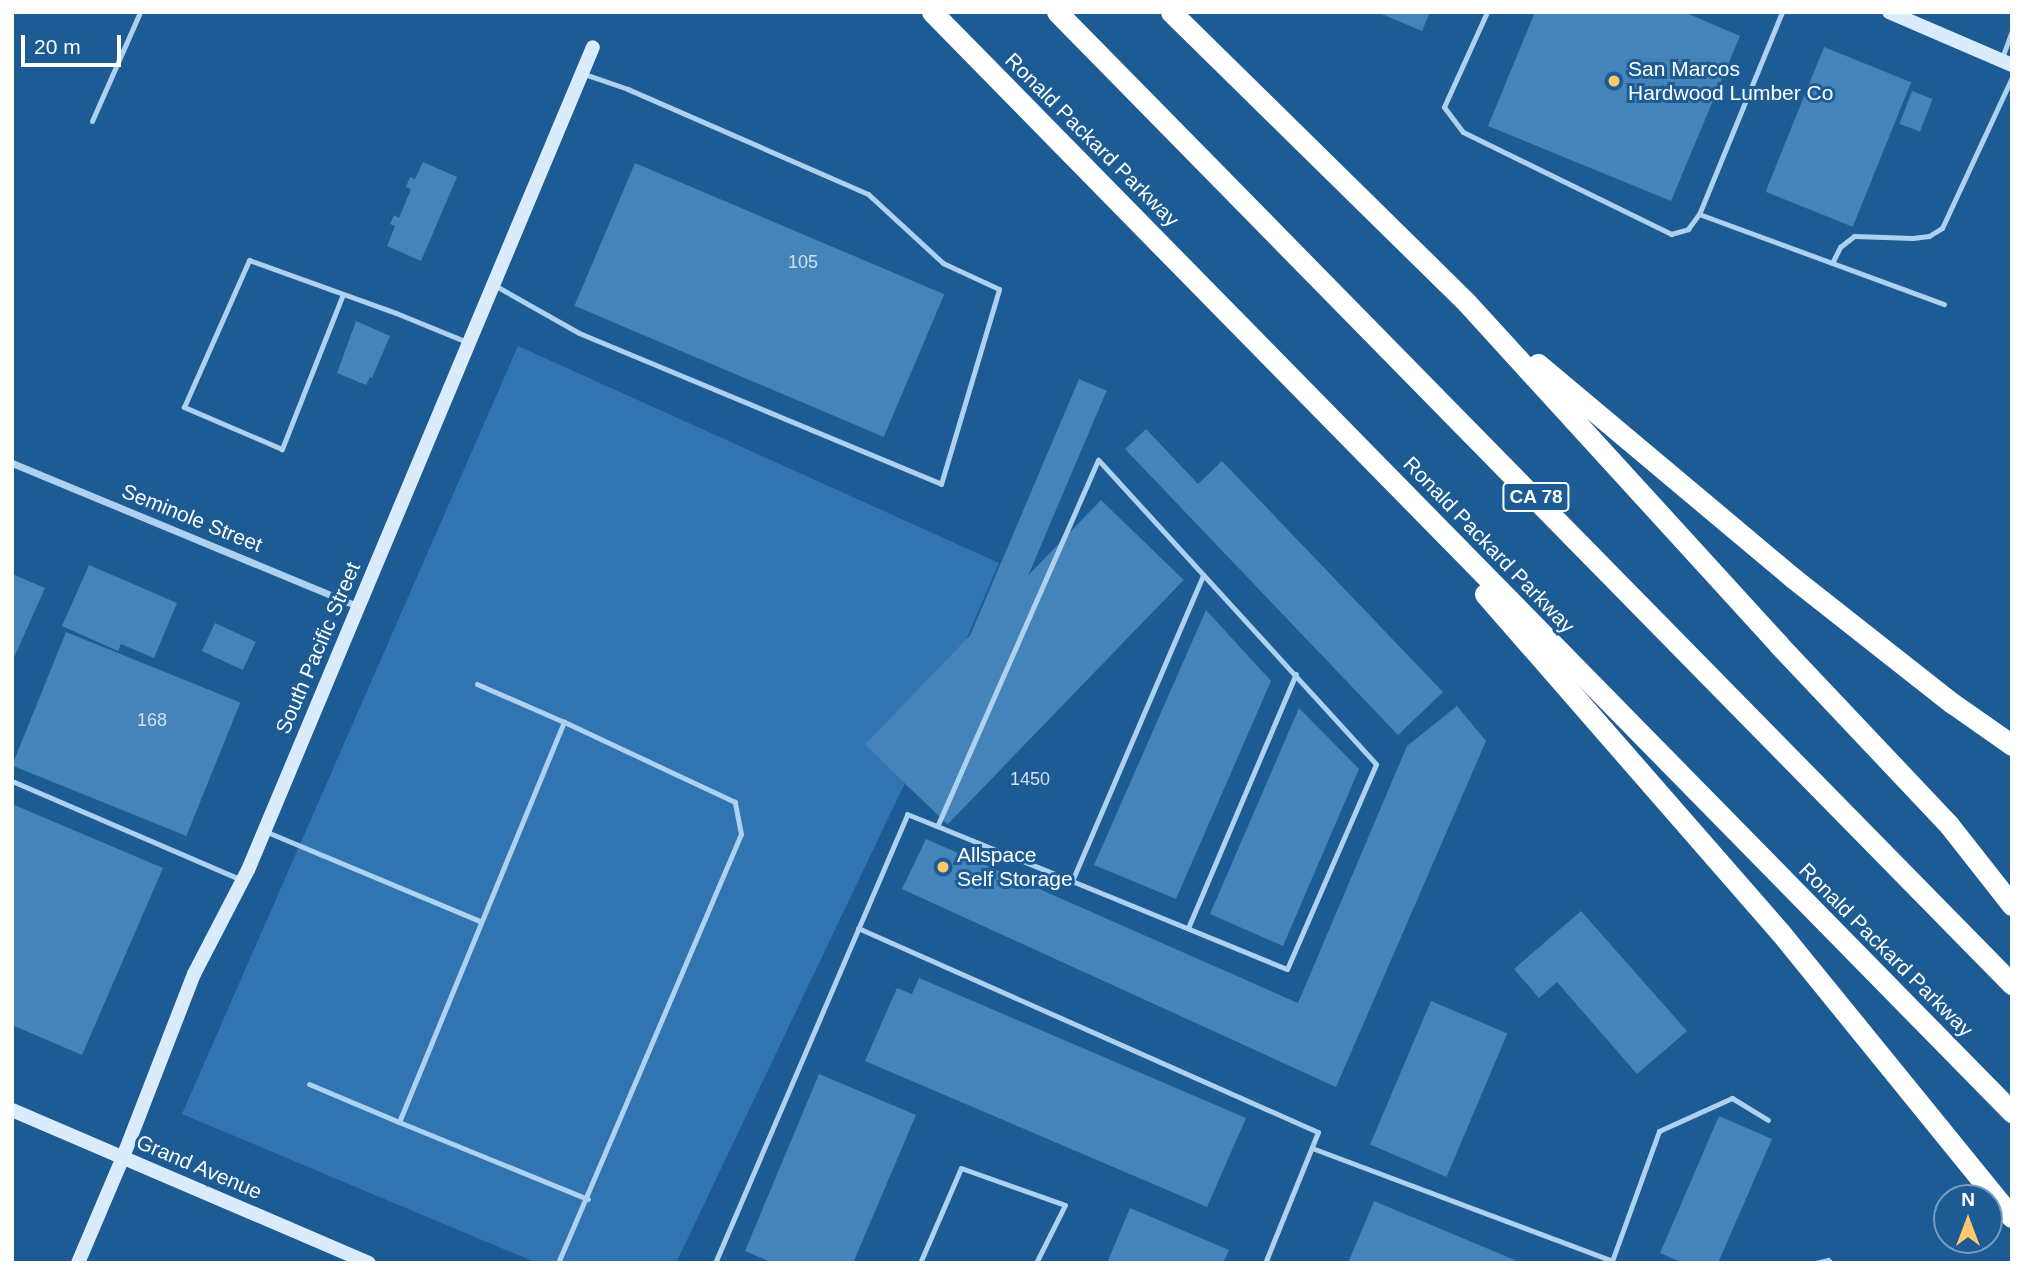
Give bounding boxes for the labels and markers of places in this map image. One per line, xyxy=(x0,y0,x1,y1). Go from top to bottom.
place label: San Marcos Hardwood Lumber Co xyxy=(1628,56,1833,106)
marker: San Marcos Hardwood Lumber Co xyxy=(1606,73,1622,89)
place label: Allspace Self Storage xyxy=(957,842,1073,892)
marker: Allspace Self Storage xyxy=(935,859,951,875)

